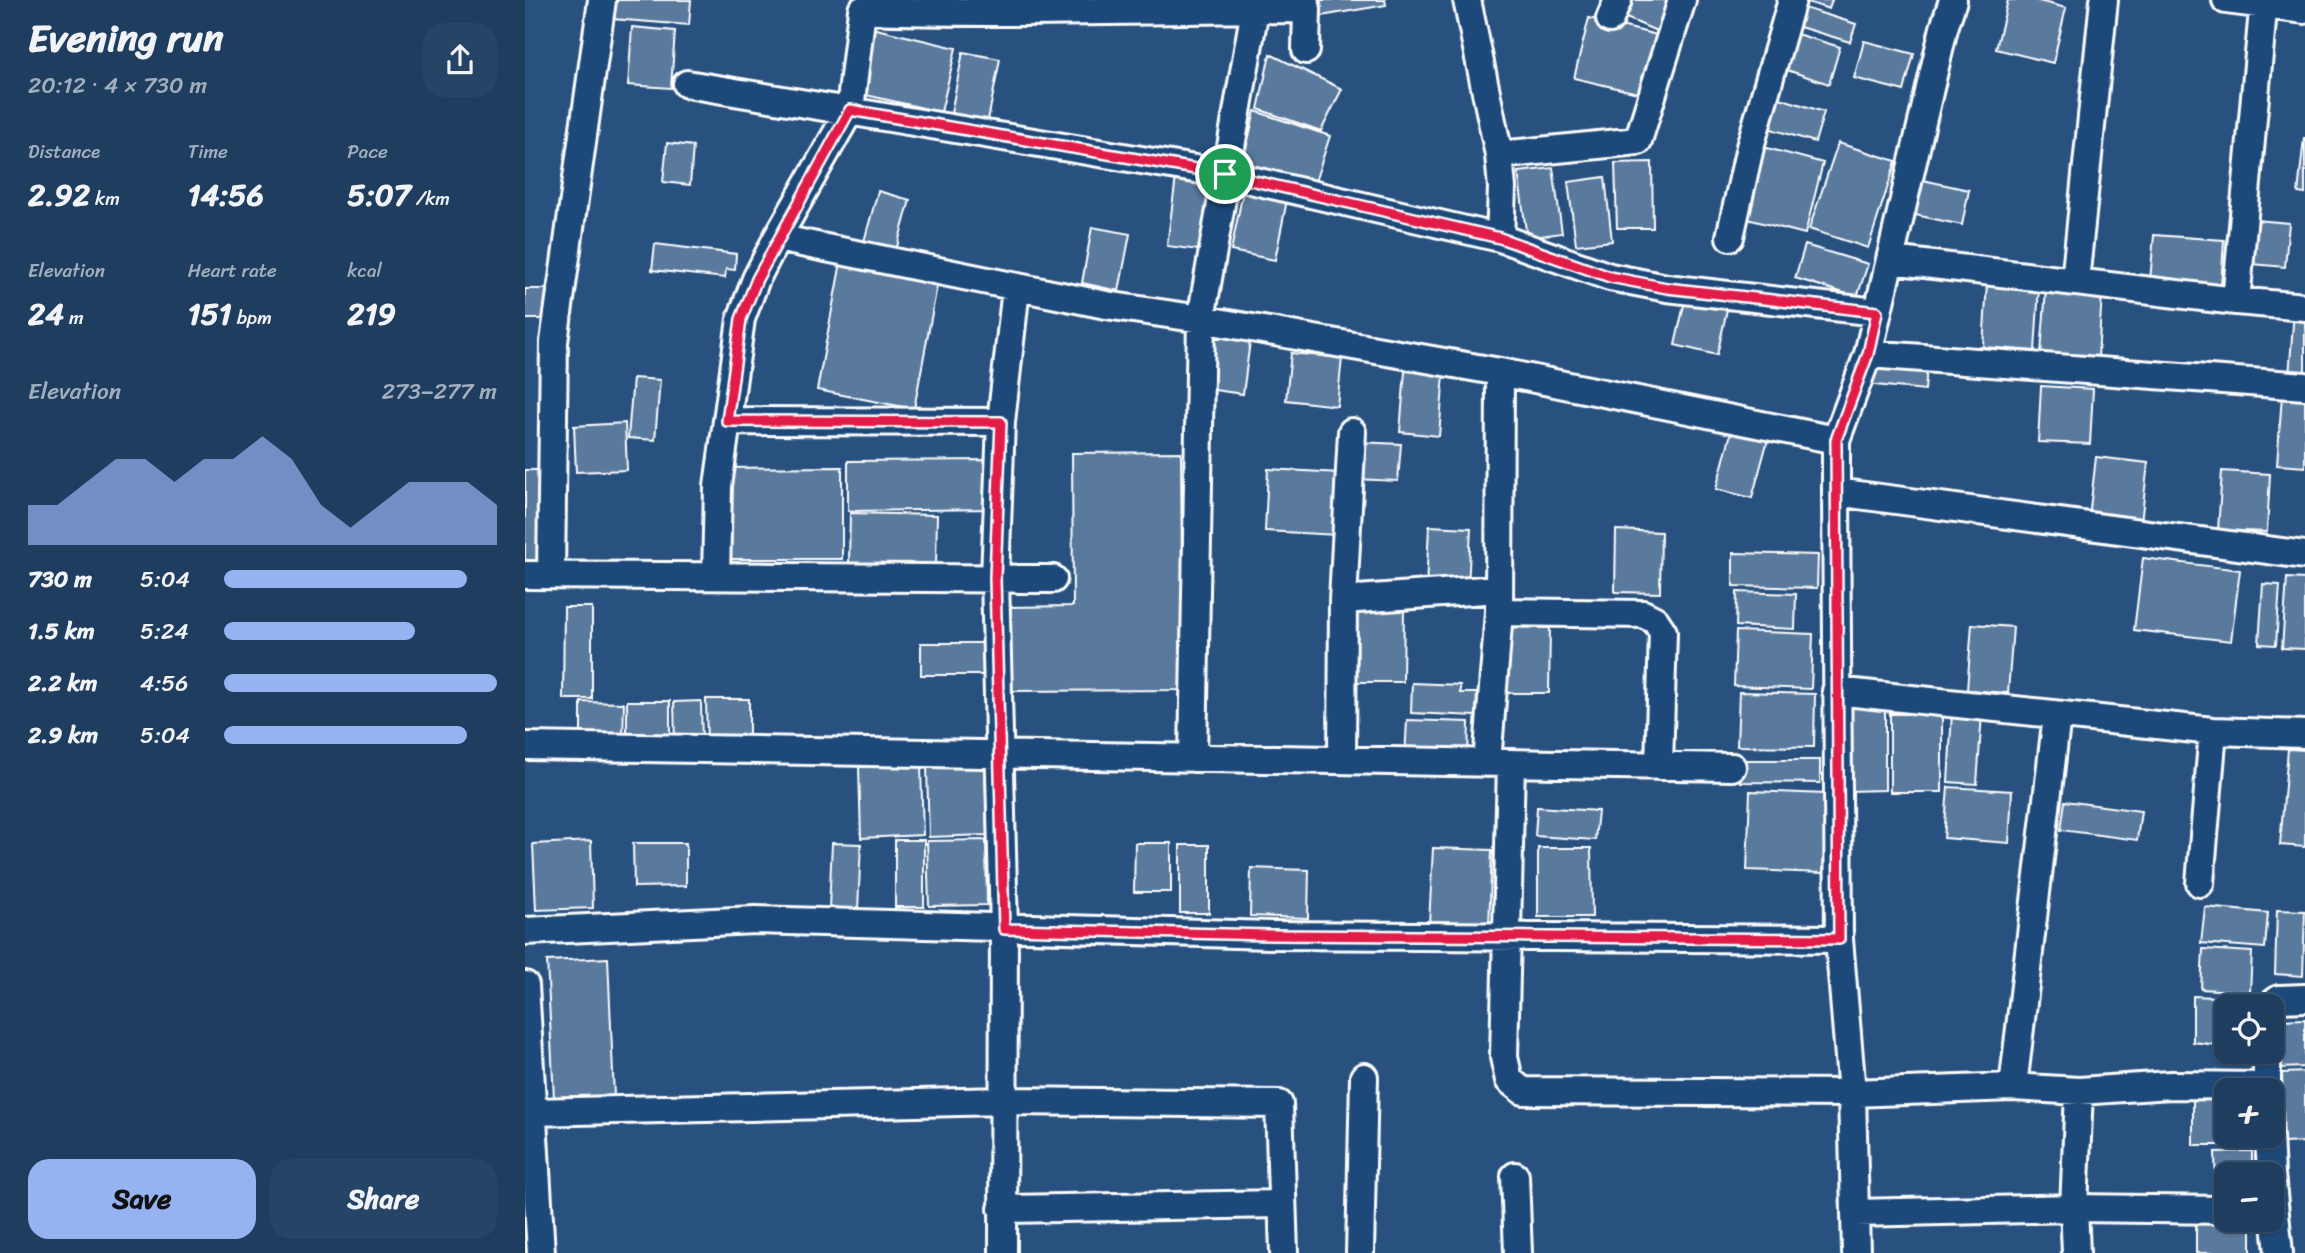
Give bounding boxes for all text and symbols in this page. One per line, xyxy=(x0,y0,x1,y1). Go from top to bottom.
text: Evening run xyxy=(28,5,224,72)
button: share xyxy=(423,23,497,97)
text: 20:12 · 4 × 730 m xyxy=(28,65,207,106)
text: Distance xyxy=(28,135,100,168)
text: Time xyxy=(188,135,228,168)
text: Pace xyxy=(347,135,388,168)
pin xyxy=(1195,144,1255,204)
icon: arrive xyxy=(1206,155,1244,193)
text: 2.92 xyxy=(28,168,90,222)
text: 14:56 xyxy=(188,168,264,222)
text: 5:07 xyxy=(347,168,411,222)
text: km xyxy=(90,182,120,215)
text: /km xyxy=(411,182,450,215)
text: Elevation xyxy=(28,254,105,287)
text: Heart rate xyxy=(188,254,277,287)
text: kcal xyxy=(347,254,382,287)
text: 24 xyxy=(28,287,64,341)
text: 151 xyxy=(188,287,232,341)
text: 219 xyxy=(347,287,396,341)
text: m xyxy=(64,301,84,334)
text: bpm xyxy=(232,301,272,334)
text: Elevation xyxy=(28,371,121,412)
text: 273–277 m xyxy=(382,371,497,412)
text: 730 m xyxy=(28,559,92,600)
text: 5:04 xyxy=(140,559,190,600)
text: 1.5 km xyxy=(28,611,95,652)
text: 5:24 xyxy=(140,611,189,652)
text: 2.2 km xyxy=(28,663,97,704)
text: 4:56 xyxy=(140,663,188,704)
text: 2.9 km xyxy=(28,715,98,756)
text: 5:04 xyxy=(140,715,190,756)
map controls xyxy=(2214,994,2284,1232)
button: locate xyxy=(2214,994,2284,1064)
button: + xyxy=(2214,1078,2284,1148)
button: Save xyxy=(28,1159,256,1239)
button: Share xyxy=(270,1159,497,1239)
button: − xyxy=(2214,1162,2284,1232)

